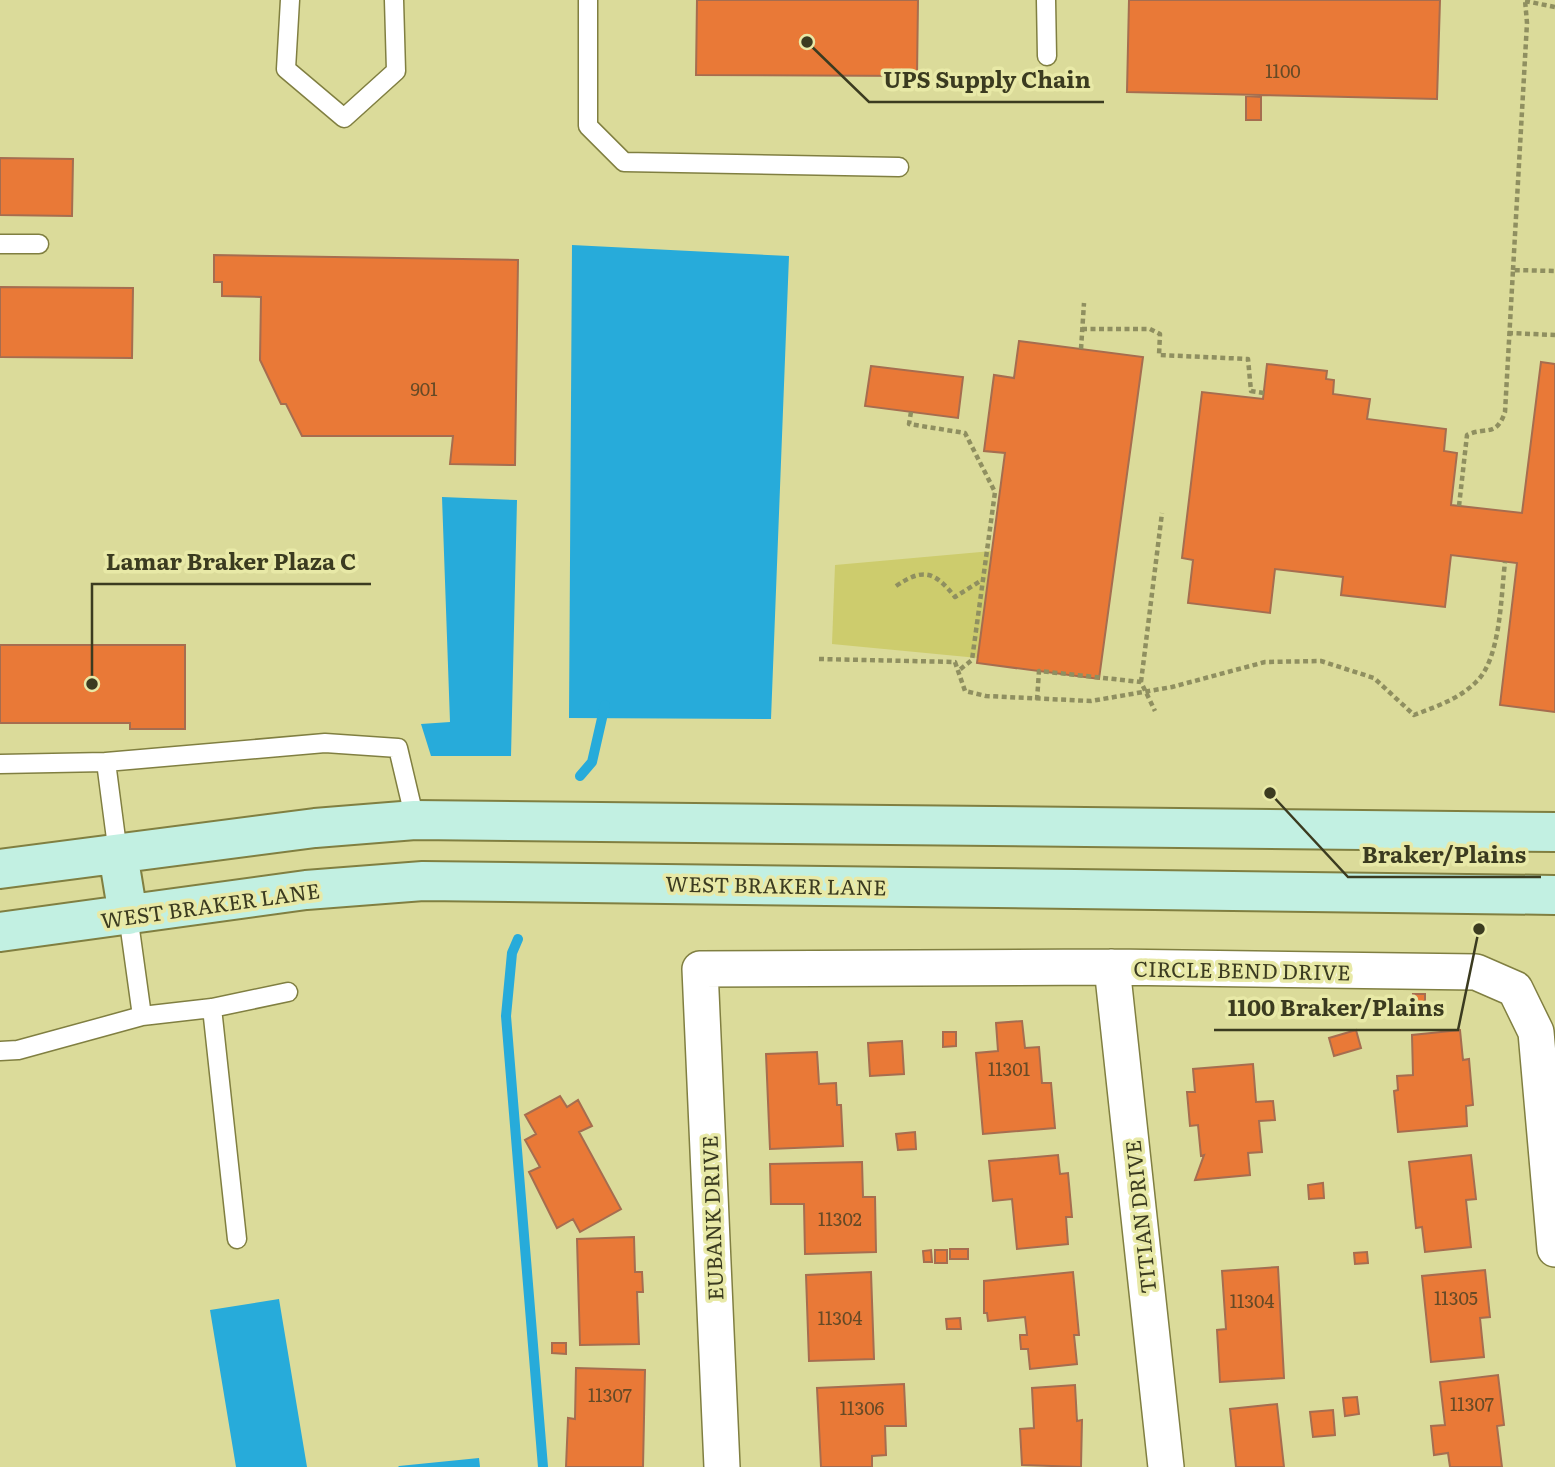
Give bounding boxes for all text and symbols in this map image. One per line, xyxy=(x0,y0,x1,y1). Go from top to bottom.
house number: 1100 xyxy=(1265,57,1301,84)
callout: UPS Supply Chain xyxy=(869,58,1104,102)
text: UPS Supply Chain xyxy=(883,61,1091,95)
house number: 901 xyxy=(410,375,438,402)
callout: Lamar Braker Plaza C xyxy=(92,540,371,584)
text: Lamar Braker Plaza C xyxy=(106,543,356,577)
callout: Braker/Plains xyxy=(1348,833,1541,877)
text: Braker/Plains xyxy=(1362,836,1526,870)
street label: WEST BRAKER LANE xyxy=(665,867,887,901)
street label: WEST BRAKER LANE xyxy=(98,873,322,935)
street label: CIRCLE BEND DRIVE xyxy=(1133,952,1351,986)
callout: 1100 Braker/Plains xyxy=(1214,986,1458,1030)
text: 1100 Braker/Plains xyxy=(1228,989,1444,1023)
house number: 11301 xyxy=(988,1055,1030,1082)
street label: EUBANK DRIVE xyxy=(693,1135,729,1301)
street label: TITIAN DRIVE xyxy=(1116,1139,1162,1295)
house number: 11302 xyxy=(818,1205,862,1232)
house number: 11305 xyxy=(1434,1284,1478,1311)
house number: 11304 xyxy=(1230,1287,1274,1314)
house number: 11304 xyxy=(818,1304,862,1331)
house number: 11307 xyxy=(588,1381,632,1408)
house number: 11307 xyxy=(1450,1390,1494,1417)
house number: 11306 xyxy=(840,1394,885,1421)

